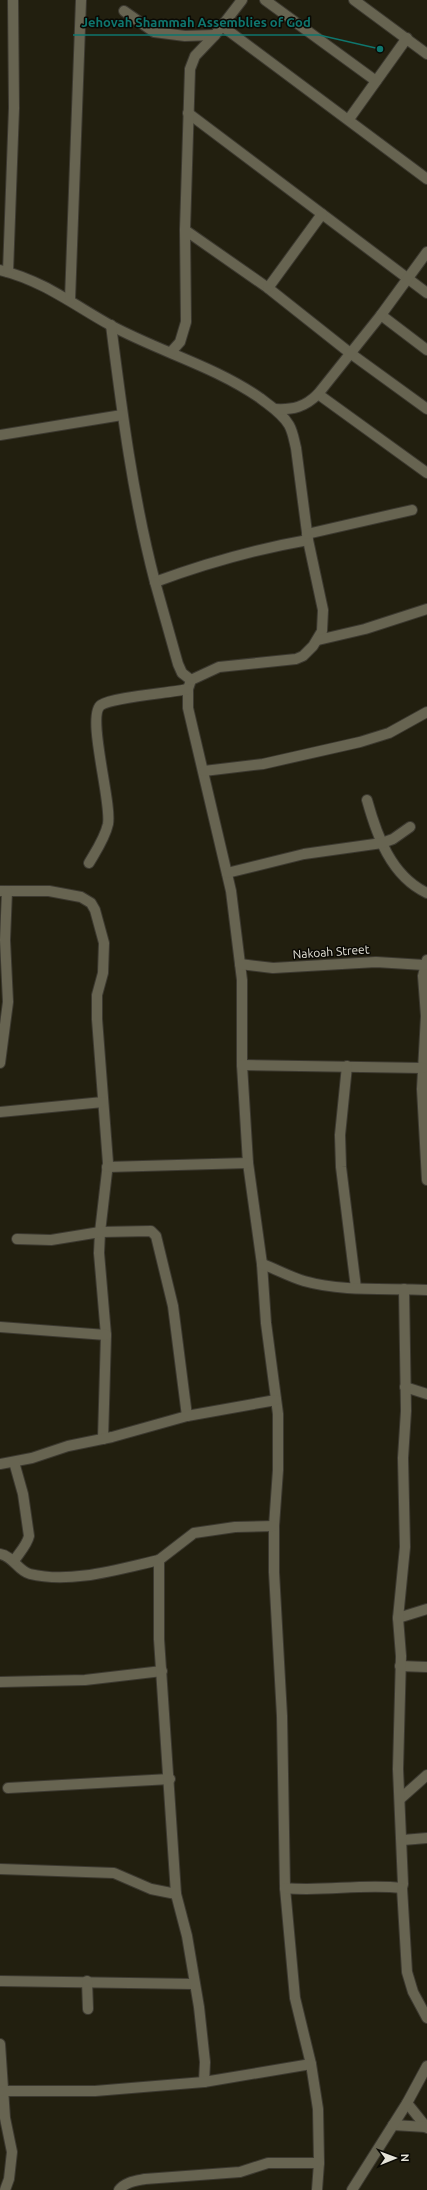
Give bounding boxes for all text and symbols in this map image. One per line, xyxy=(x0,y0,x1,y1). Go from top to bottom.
callout: Jehovah Shammah Assemblies of God xyxy=(73,10,319,35)
text: Jehovah Shammah Assemblies of God xyxy=(81,15,311,29)
street label: Nakoah Street xyxy=(292,942,370,961)
north arrow xyxy=(375,2138,415,2178)
text: N xyxy=(399,2154,411,2162)

